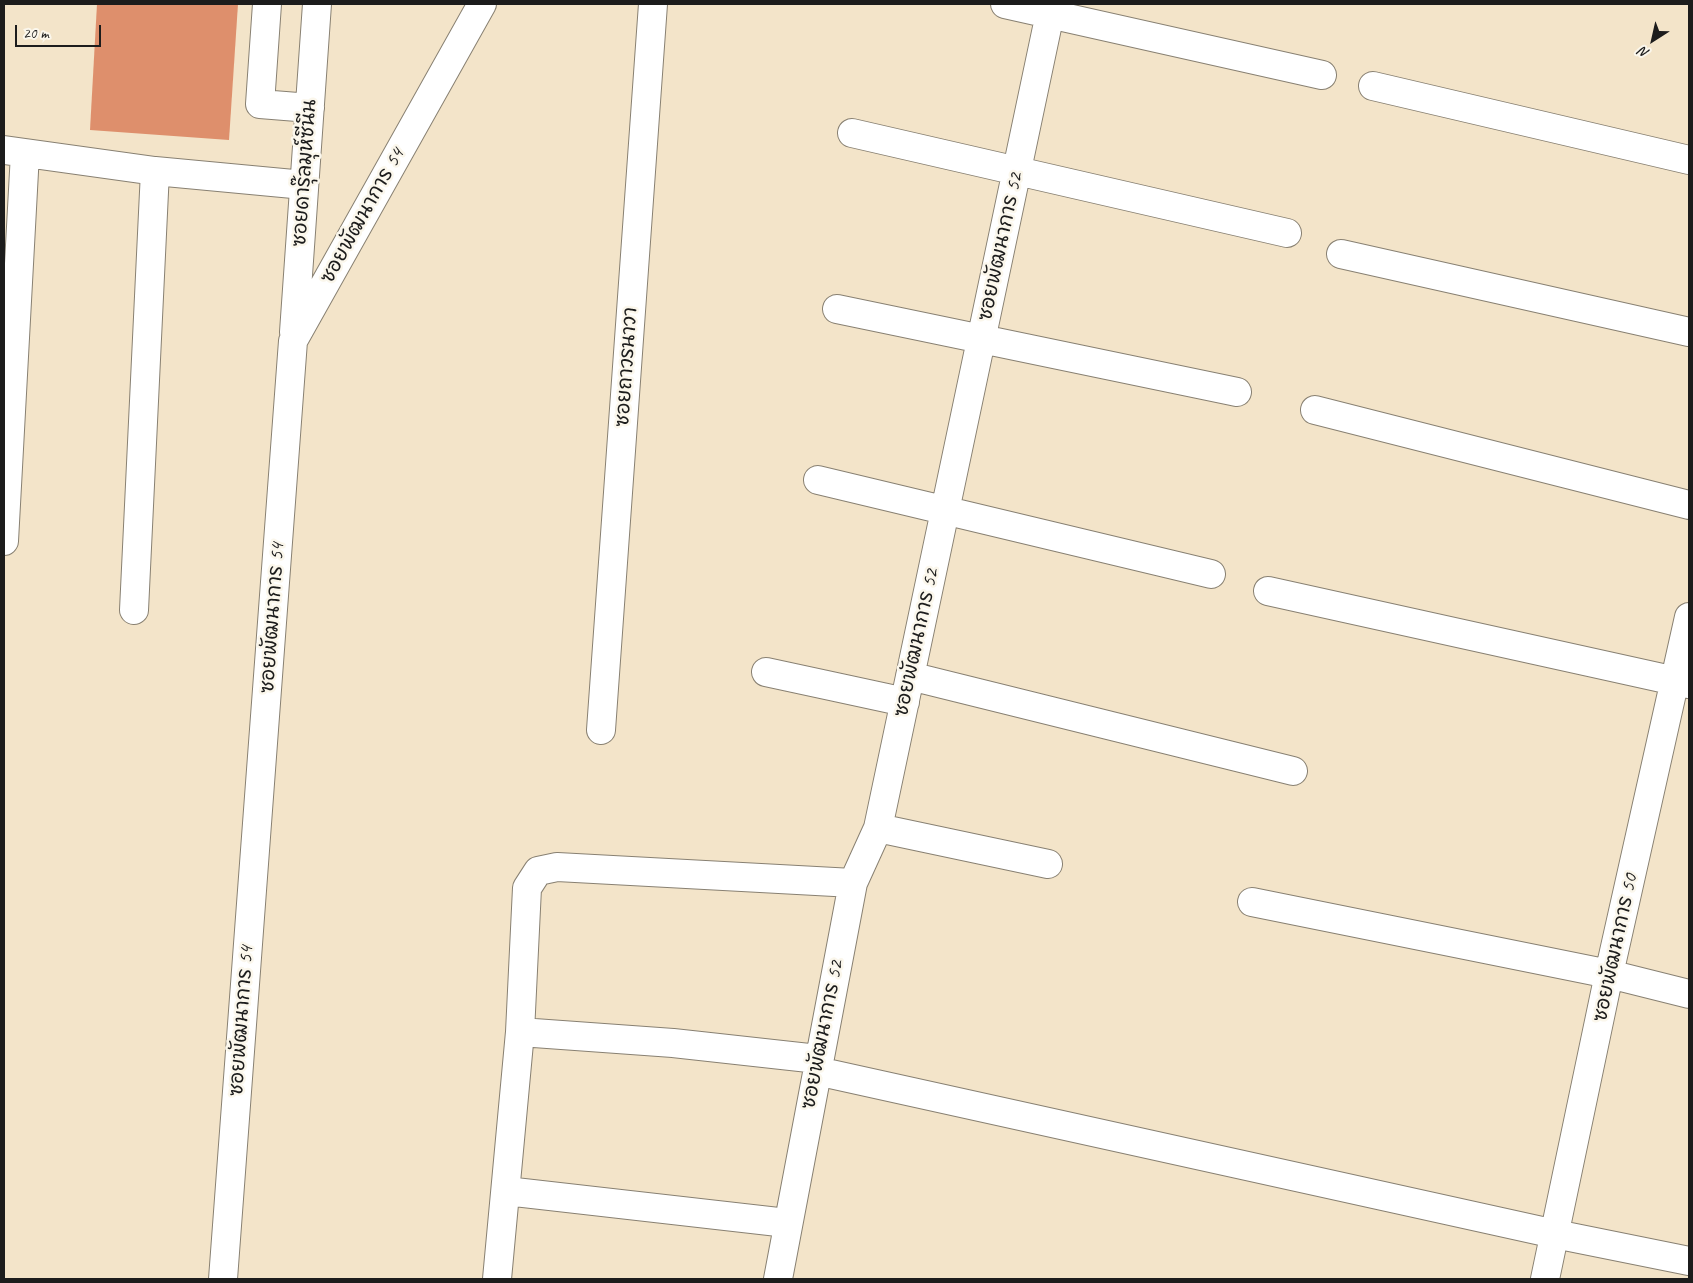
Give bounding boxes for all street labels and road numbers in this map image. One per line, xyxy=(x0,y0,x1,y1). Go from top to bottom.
street label: ซอยดารุ๊ลมุห์ซีนีน xyxy=(288,99,322,247)
street label: ซอยพัฒนาการ 54 xyxy=(316,144,410,288)
street label: ซอยพัฒนาการ 52 xyxy=(974,171,1028,323)
street label: ซอยถาวรนาวา xyxy=(611,306,643,428)
street label: ซอยพัฒนาการ 54 xyxy=(256,542,290,694)
street label: ซอยพัฒนาการ 52 xyxy=(890,567,944,719)
street label: ซอยพัฒนาการ 50 xyxy=(1589,872,1643,1024)
street label: ซอยพัฒนาการ 54 xyxy=(225,945,259,1097)
street label: ซอยพัฒนาการ 52 xyxy=(797,959,849,1111)

